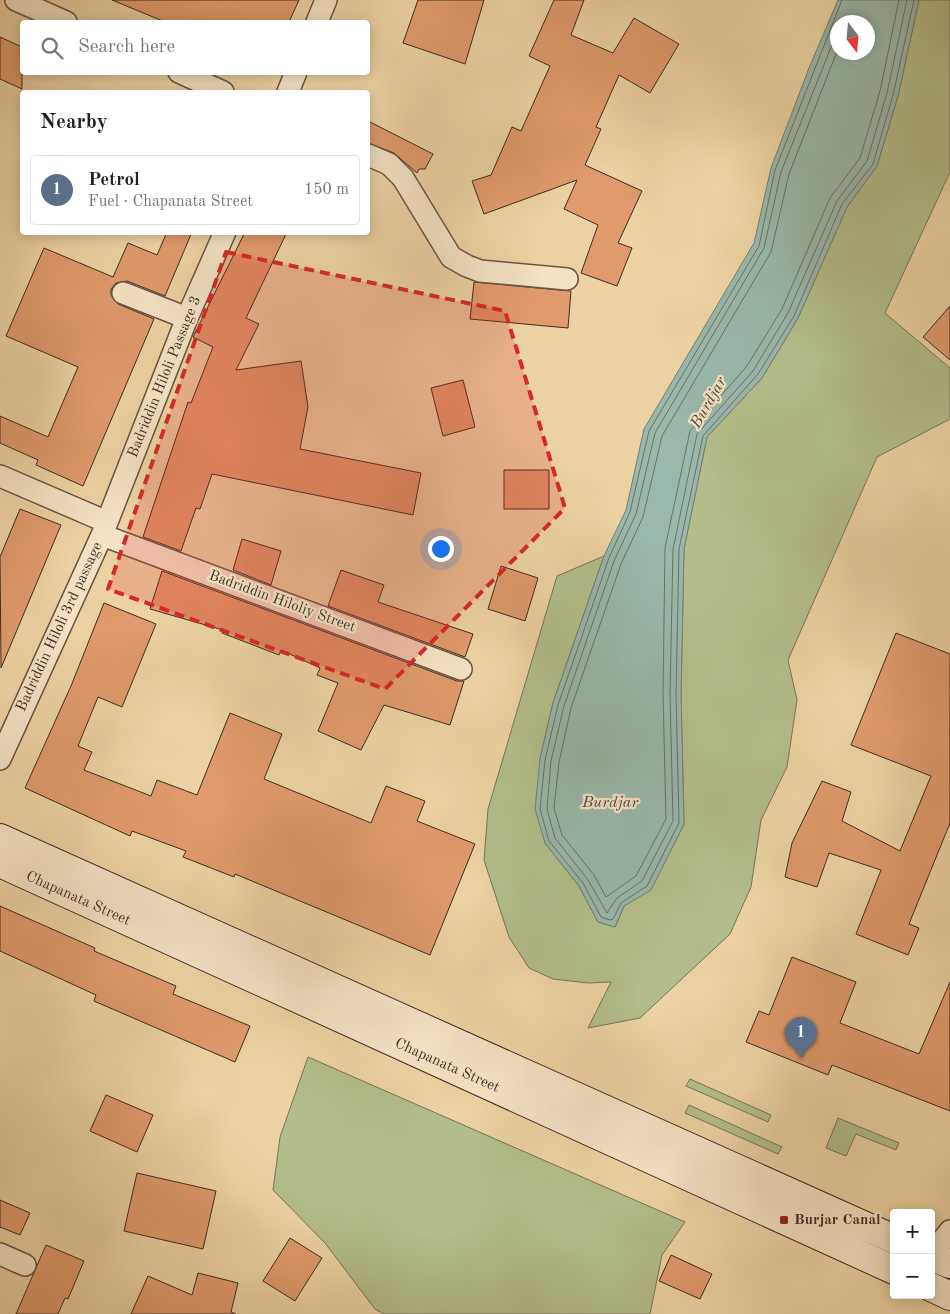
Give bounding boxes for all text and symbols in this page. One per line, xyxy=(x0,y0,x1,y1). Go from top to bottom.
north arrow xyxy=(830,15,875,60)
search box xyxy=(20,20,370,75)
icon: search xyxy=(38,34,66,62)
text: Search here xyxy=(78,38,175,57)
text: Nearby xyxy=(40,112,108,133)
text: Petrol xyxy=(88,171,140,190)
text: 1 xyxy=(52,182,62,198)
text: 150 m xyxy=(304,182,349,198)
text: Fuel · Chapanata Street xyxy=(88,194,253,210)
street label: Badriddin Hiloli Passage 3 xyxy=(126,294,204,460)
water label: Burdjar xyxy=(688,374,731,432)
your location xyxy=(428,536,454,562)
street label: Badriddin Hiloli 3rd passage xyxy=(14,540,106,714)
street label: Badriddin Hiloliy Street xyxy=(207,568,357,636)
water label: Burdjar xyxy=(581,795,639,811)
street label: Chapanata Street xyxy=(23,869,133,929)
pin: 1 xyxy=(785,1017,817,1058)
street label: Chapanata Street xyxy=(392,1036,502,1096)
map controls xyxy=(890,1209,935,1299)
button: + xyxy=(890,1209,935,1254)
place label: Burjar Canal xyxy=(794,1213,881,1228)
marker: Burjar Canal xyxy=(778,1214,790,1226)
button: − xyxy=(890,1254,935,1299)

